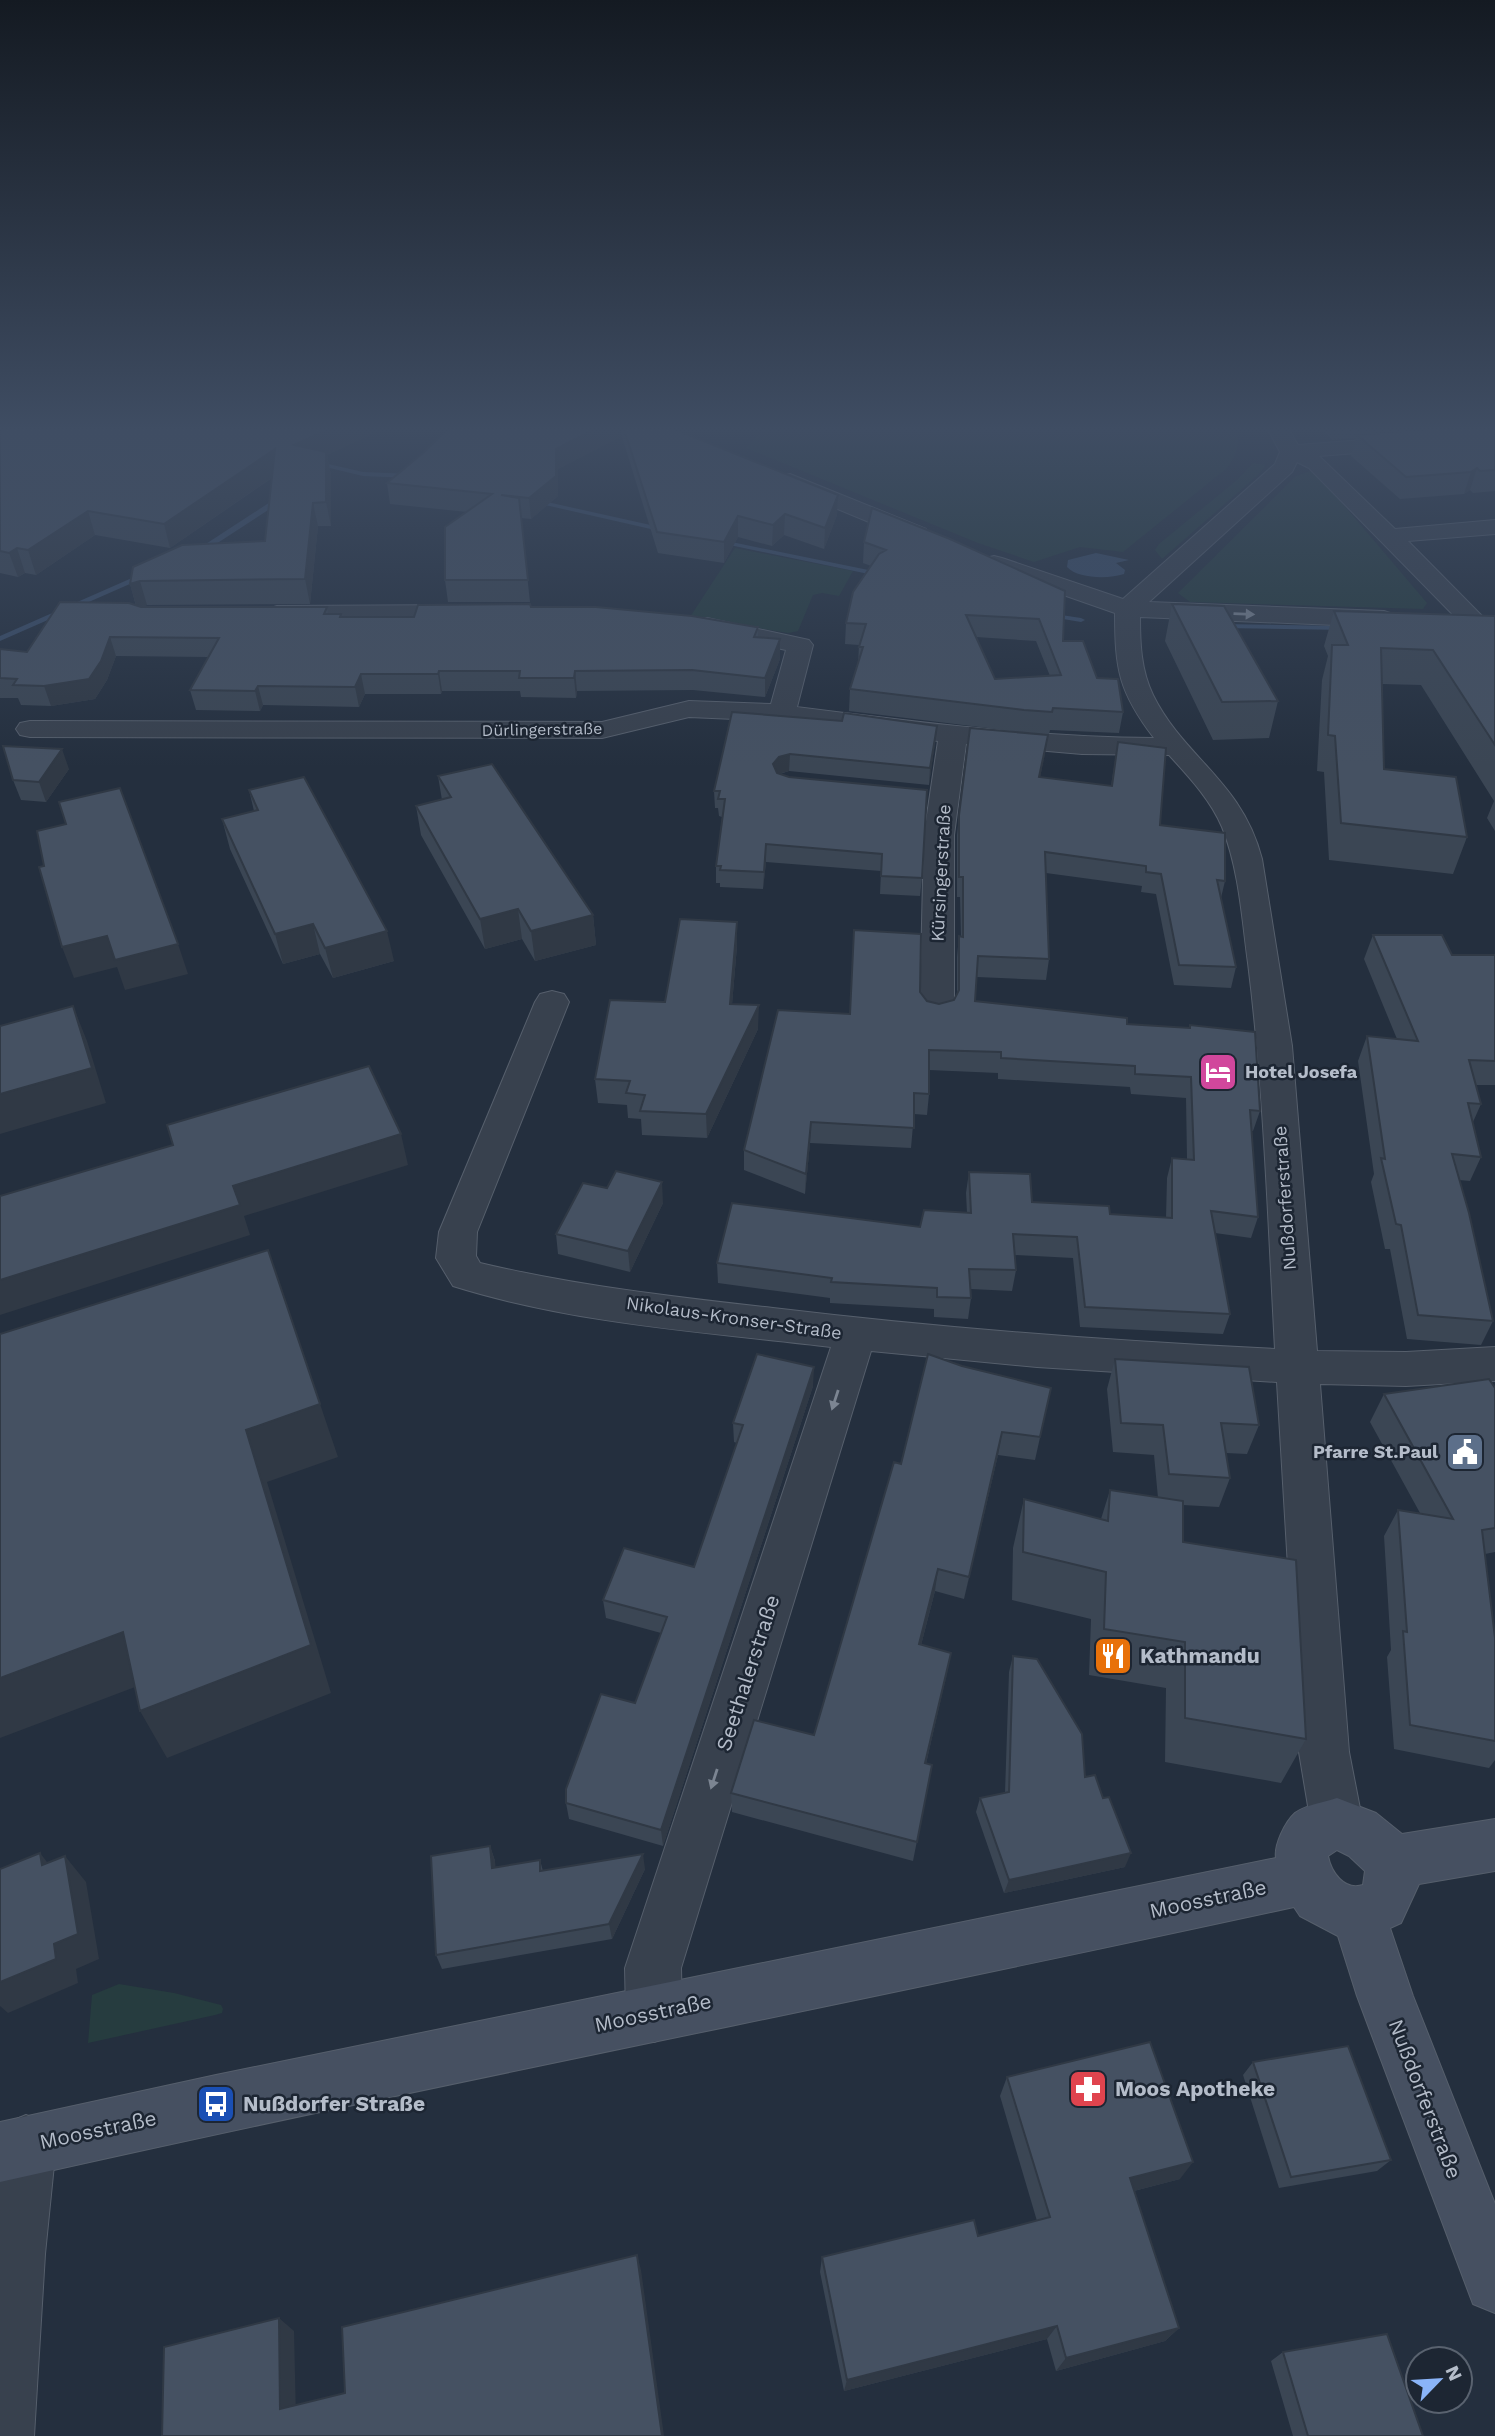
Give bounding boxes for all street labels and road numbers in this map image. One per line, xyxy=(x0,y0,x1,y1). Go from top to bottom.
street label: Dürlingerstraße xyxy=(482,719,602,740)
street label: Kürsingerstraße xyxy=(926,804,955,942)
street label: Nußdorferstraße xyxy=(1269,1125,1300,1271)
street label: Nikolaus-Kronser-Straße xyxy=(625,1292,843,1343)
street label: Seethalerstraße xyxy=(710,1592,785,1754)
street label: Moosstraße xyxy=(1147,1874,1269,1923)
street label: Moosstraße xyxy=(592,1988,714,2037)
street label: Nußdorferstraße xyxy=(1384,2016,1467,2182)
street label: Moosstraße xyxy=(37,2105,159,2154)

